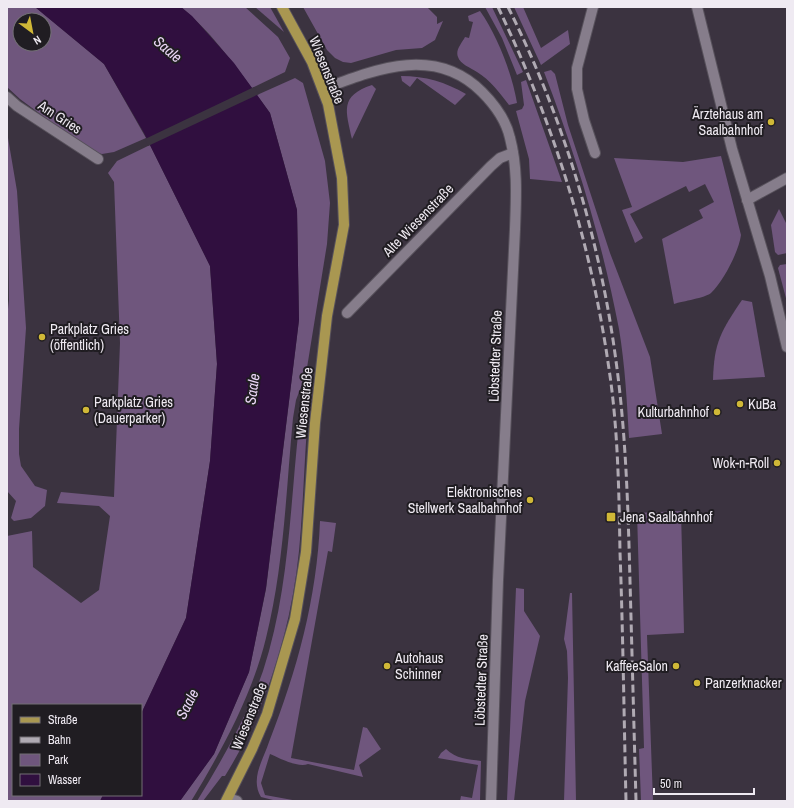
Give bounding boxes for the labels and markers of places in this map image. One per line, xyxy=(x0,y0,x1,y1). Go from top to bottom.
place label: Ärztehaus am Saalbahnhof xyxy=(691,105,764,139)
marker: Ärztehaus am Saalbahnhof xyxy=(766,117,776,127)
place label: Parkplatz Gries (öffentlich) xyxy=(50,320,129,354)
marker: Parkplatz Gries (öffentlich) xyxy=(37,332,47,342)
place label: Parkplatz Gries (Dauerparker) xyxy=(94,393,173,427)
place label: KuBa xyxy=(748,395,777,413)
marker: KuBa xyxy=(735,399,745,409)
place label: Kulturbahnhof xyxy=(638,403,710,421)
marker: Parkplatz Gries (Dauerparker) xyxy=(81,405,91,415)
marker: Kulturbahnhof xyxy=(712,407,722,417)
place label: Wok-n-Roll xyxy=(712,454,769,472)
marker: Wok-n-Roll xyxy=(772,458,782,468)
place label: Elektronisches Stellwerk Saalbahnhof xyxy=(408,483,523,517)
marker: Elektronisches Stellwerk Saalbahnhof xyxy=(525,495,535,505)
place label: Jena Saalbahnhof xyxy=(620,508,713,526)
marker: Jena Saalbahnhof xyxy=(605,511,617,523)
place label: Autohaus Schinner xyxy=(394,649,444,683)
place label: KaffeeSalon xyxy=(606,657,668,675)
marker: Autohaus Schinner xyxy=(382,661,392,671)
marker: KaffeeSalon xyxy=(671,661,681,671)
place label: Panzerknacker xyxy=(705,674,782,692)
marker: Panzerknacker xyxy=(692,678,702,688)

